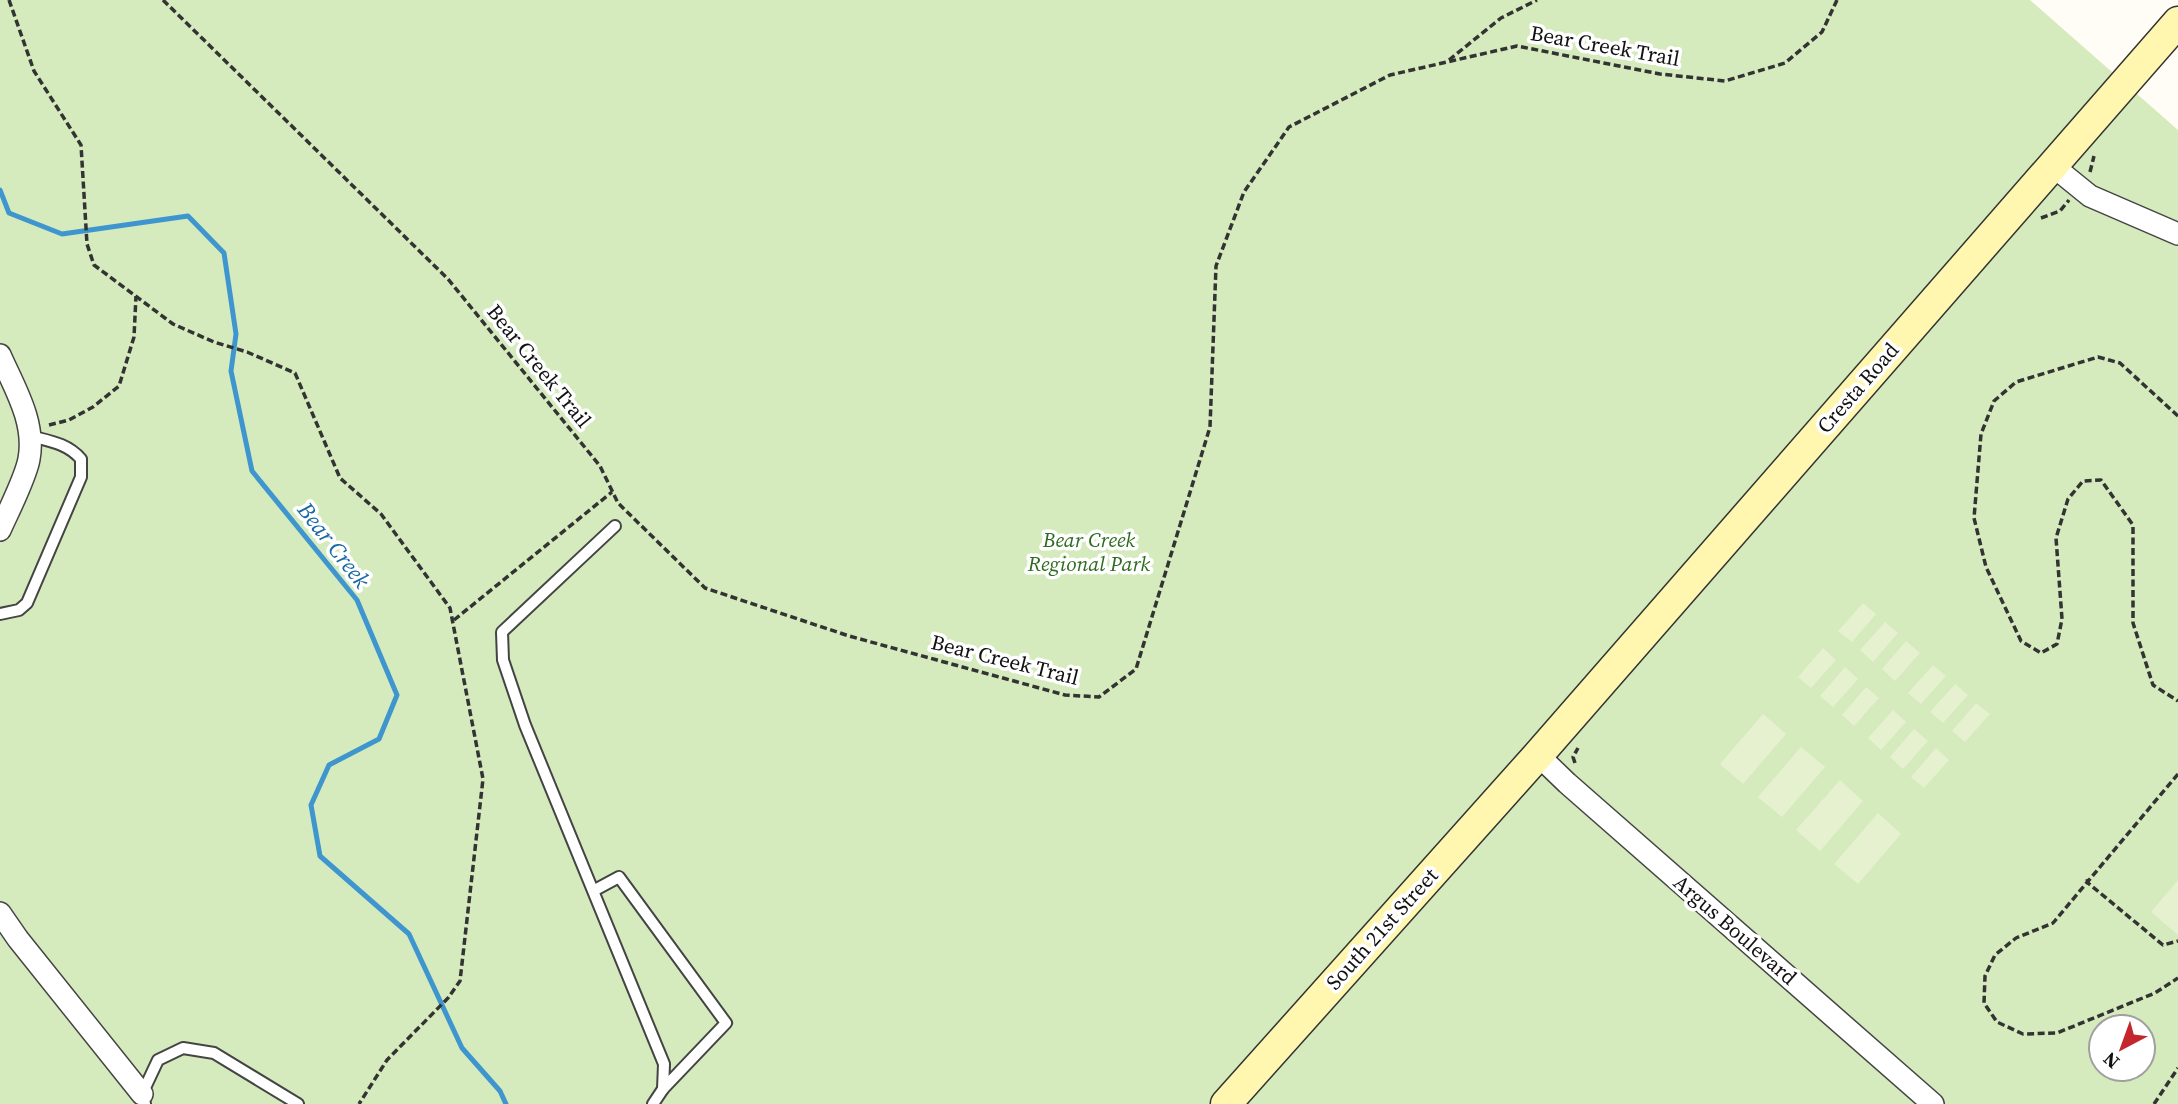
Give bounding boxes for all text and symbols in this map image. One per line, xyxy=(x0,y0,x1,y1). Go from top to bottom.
street label: Bear Creek Trail xyxy=(1528,18,1682,73)
street label: Bear Creek Trail xyxy=(481,298,598,434)
street label: Cresta Road xyxy=(1810,336,1905,439)
water label: Bear Creek xyxy=(290,494,378,595)
park label: Bear Creek Regional Park xyxy=(1027,525,1150,578)
street label: Bear Creek Trail xyxy=(928,627,1082,692)
street label: South 21st Street xyxy=(1319,861,1444,996)
street label: Argus Boulevard xyxy=(1667,868,1803,991)
north arrow xyxy=(2087,1013,2157,1083)
text: N xyxy=(2097,1046,2125,1075)

